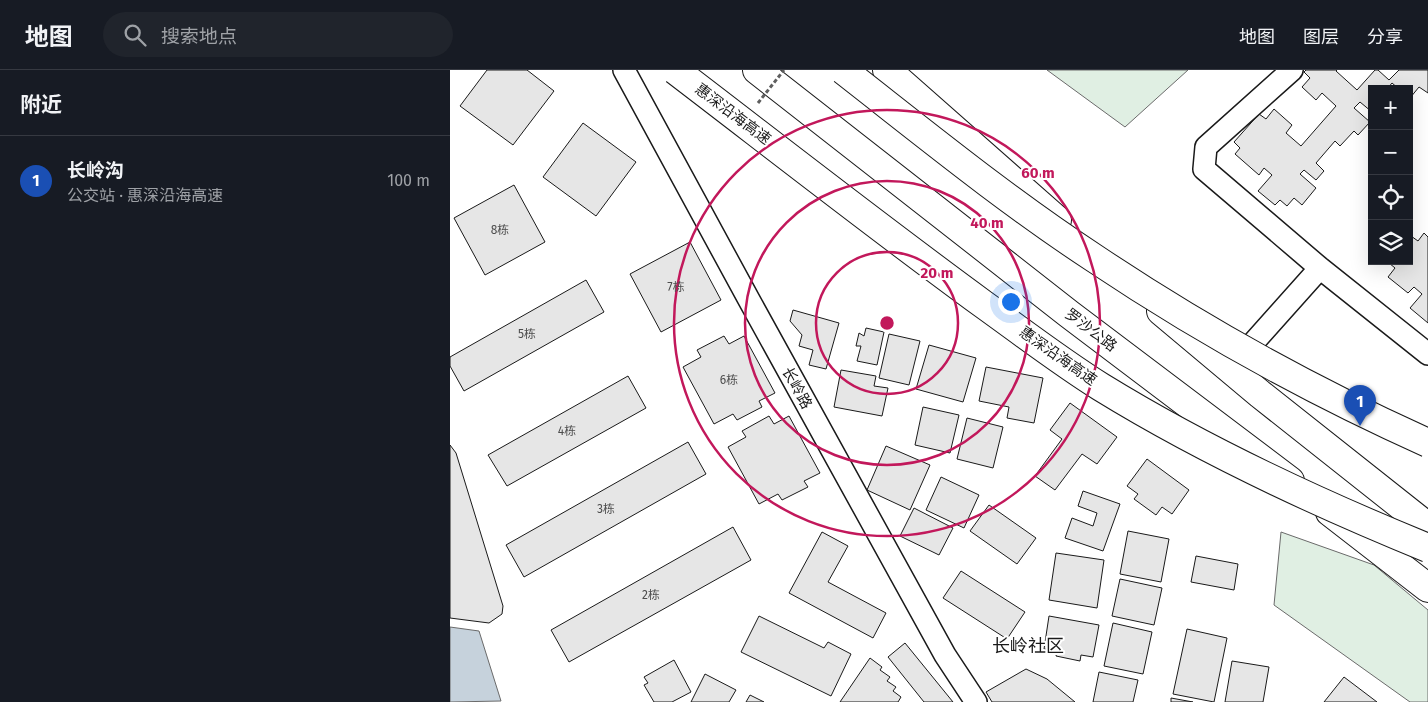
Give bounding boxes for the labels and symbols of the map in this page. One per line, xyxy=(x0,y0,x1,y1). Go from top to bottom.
street label: 惠深沿海高速 xyxy=(692,80,774,148)
text: 60 m xyxy=(1021,164,1055,182)
text: 40 m xyxy=(970,214,1004,232)
house number: 8栋 xyxy=(491,223,509,237)
text: 20 m xyxy=(921,264,953,282)
house number: 7栋 xyxy=(667,280,685,294)
your location xyxy=(998,289,1024,315)
street label: 罗沙公路 xyxy=(1062,305,1120,355)
centre of rings xyxy=(878,314,896,332)
street label: 惠深沿海高速 xyxy=(1016,323,1100,389)
house number: 5栋 xyxy=(518,327,536,341)
street label: 长岭路 xyxy=(778,364,816,412)
house number: 6栋 xyxy=(720,373,738,387)
pin: 1 xyxy=(1344,385,1376,426)
house number: 4栋 xyxy=(558,424,576,438)
house number: 3栋 xyxy=(597,502,615,516)
house number: 2栋 xyxy=(642,588,660,602)
district label: 长岭社区 xyxy=(992,635,1064,657)

